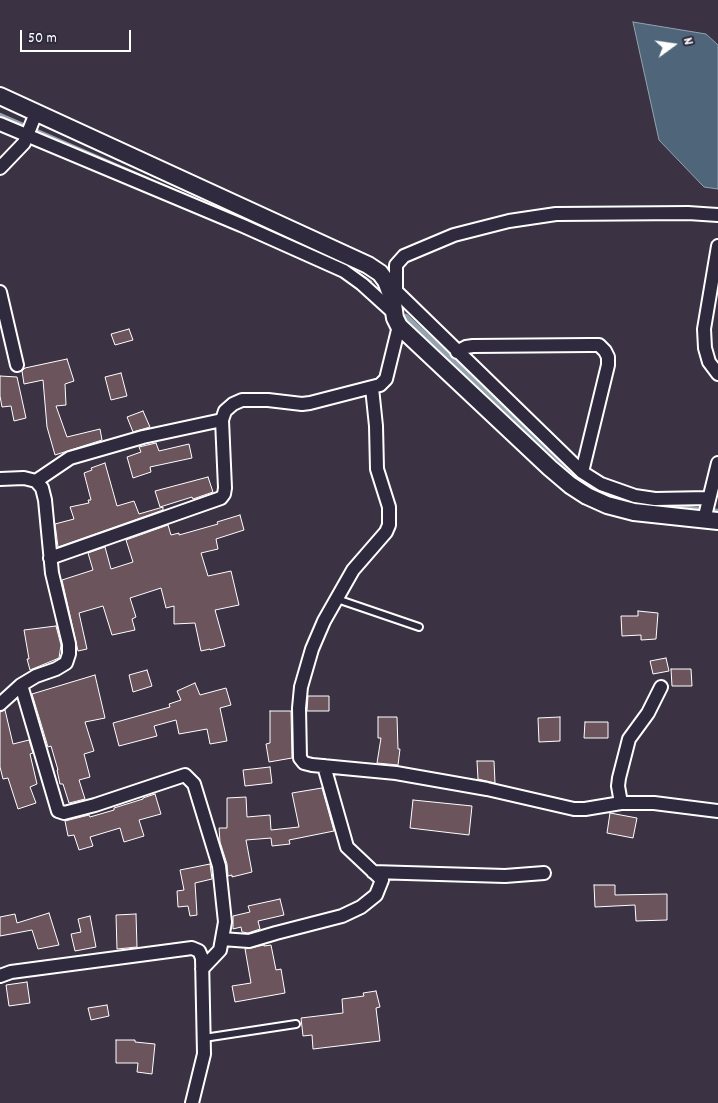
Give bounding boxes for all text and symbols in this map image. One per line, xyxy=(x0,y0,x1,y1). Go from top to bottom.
scale bar xyxy=(22,20,134,52)
north arrow xyxy=(648,20,698,70)
text: 50 m xyxy=(28,28,57,50)
text: N xyxy=(677,36,698,47)

